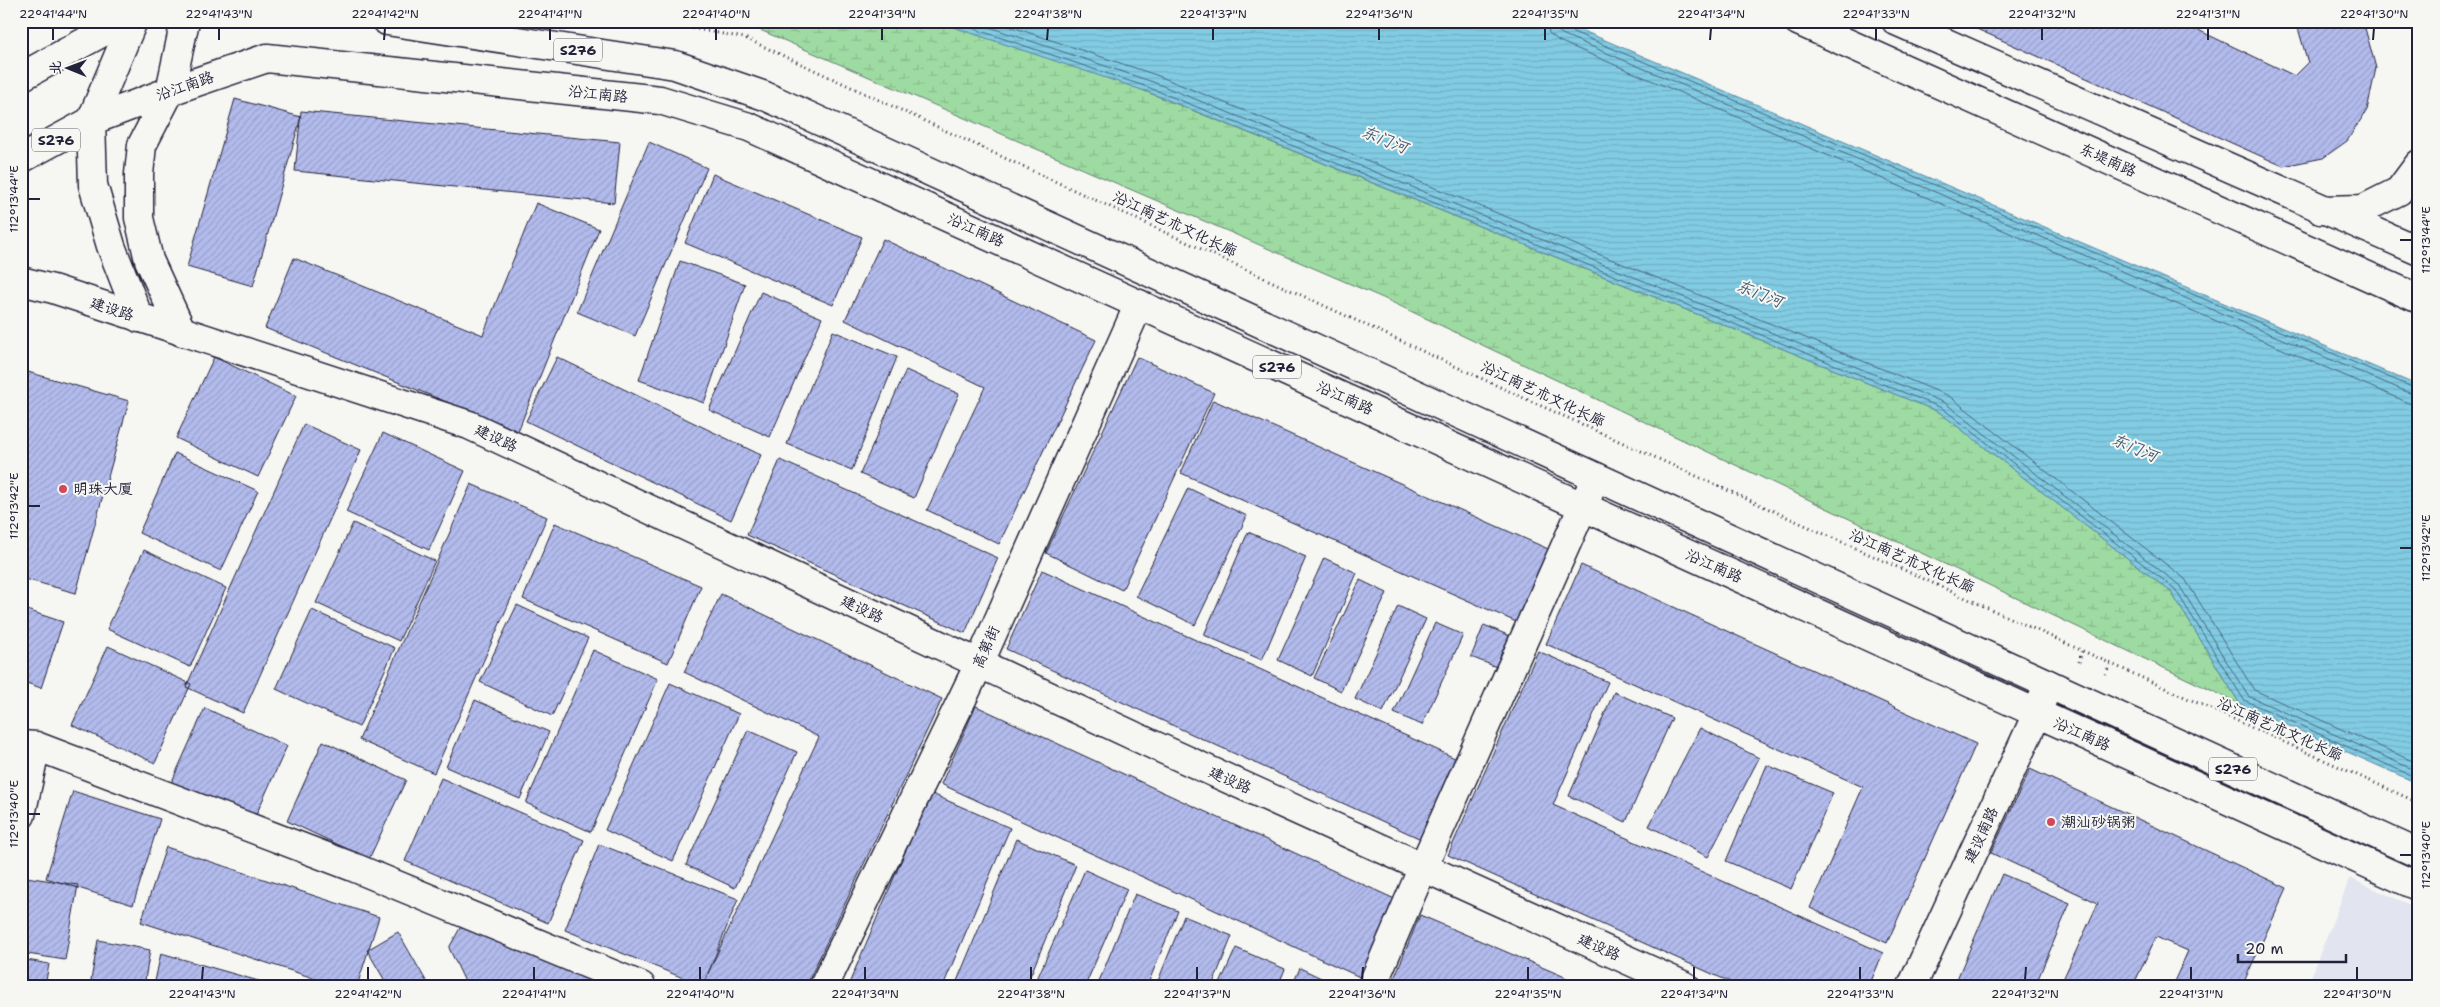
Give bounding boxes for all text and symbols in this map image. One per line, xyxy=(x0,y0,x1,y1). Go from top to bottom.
text: 22°41'44"N xyxy=(19,6,87,22)
text: 22°41'43"N xyxy=(185,6,253,22)
text: 22°41'42"N xyxy=(351,6,419,22)
text: 22°41'41"N xyxy=(518,6,582,22)
text: 22°41'40"N xyxy=(682,6,750,22)
text: 22°41'39"N xyxy=(848,6,916,22)
text: 22°41'38"N xyxy=(1014,6,1082,22)
text: 22°41'37"N xyxy=(1179,6,1247,22)
text: 22°41'36"N xyxy=(1345,6,1413,22)
text: 22°41'35"N xyxy=(1511,6,1579,22)
text: 22°41'34"N xyxy=(1677,6,1745,22)
text: 22°41'33"N xyxy=(1842,6,1910,22)
text: 22°41'32"N xyxy=(2008,6,2076,22)
text: 22°41'31"N xyxy=(2176,6,2240,22)
text: 22°41'30"N xyxy=(2340,6,2408,22)
road number: S276 xyxy=(554,38,602,62)
north arrow xyxy=(42,42,92,92)
text: 北 xyxy=(46,61,64,75)
street label: 沿江南路 xyxy=(153,67,217,105)
street label: 沿江南路 xyxy=(567,81,629,107)
water label: 东门河 xyxy=(1359,121,1414,159)
road number: S276 xyxy=(32,128,80,152)
street label: 东堤南路 xyxy=(2077,139,2139,181)
text: 112°13'44"E xyxy=(6,165,22,233)
street label: 沿江南艺术文化长廊 xyxy=(1110,186,1240,262)
text: 112°13'44"E xyxy=(2418,206,2434,274)
street label: 沿江南路 xyxy=(945,209,1007,251)
water label: 东门河 xyxy=(1734,275,1789,313)
street label: 建设路 xyxy=(88,293,136,325)
road number: S276 xyxy=(1253,356,1301,378)
street label: 沿江南艺术文化长廊 xyxy=(1478,356,1608,432)
street label: 沿江南路 xyxy=(1314,377,1376,419)
street label: 建设路 xyxy=(471,419,521,457)
water label: 东门河 xyxy=(2109,428,2164,468)
text: 112°13'42"E xyxy=(6,473,22,539)
place label: 明珠大厦 xyxy=(73,479,133,499)
marker: 明珠大厦 xyxy=(57,483,69,495)
text: 112°13'42"E xyxy=(2418,515,2434,581)
street label: 沿江南艺术文化长廊 xyxy=(1846,524,1978,598)
street label: 沿江南路 xyxy=(1683,545,1745,587)
street label: 建设路 xyxy=(837,590,887,628)
street label: 高第街 xyxy=(968,622,1004,672)
street label: 沿江南艺术文化长廊 xyxy=(2214,692,2346,766)
street label: 沿江南路 xyxy=(2051,713,2113,755)
road number: S276 xyxy=(2209,758,2257,781)
street label: 建设路 xyxy=(1205,762,1255,798)
text: 112°13'40"E xyxy=(6,780,22,848)
street label: 建设南路 xyxy=(1959,804,2003,866)
place label: 潮汕砂锅粥 xyxy=(2061,812,2136,832)
marker: 潮汕砂锅粥 xyxy=(2045,816,2057,828)
text: 112°13'40"E xyxy=(2418,821,2434,889)
street label: 建设路 xyxy=(1574,929,1624,965)
scale bar xyxy=(2238,932,2345,964)
text: 20 m xyxy=(2245,939,2284,959)
text: 22°41'43"N xyxy=(168,986,236,1002)
text: 22°41'42"N xyxy=(334,986,402,1002)
text: 22°41'41"N xyxy=(502,986,566,1002)
text: 22°41'40"N xyxy=(666,986,734,1002)
text: 22°41'39"N xyxy=(831,986,899,1002)
text: 22°41'38"N xyxy=(997,986,1065,1002)
text: 22°41'37"N xyxy=(1163,986,1231,1002)
text: 22°41'36"N xyxy=(1328,986,1396,1002)
text: 22°41'35"N xyxy=(1494,986,1562,1002)
text: 22°41'34"N xyxy=(1660,986,1728,1002)
text: 22°41'33"N xyxy=(1826,986,1894,1002)
text: 22°41'32"N xyxy=(1991,986,2059,1002)
text: 22°41'31"N xyxy=(2159,986,2223,1002)
text: 22°41'30"N xyxy=(2323,986,2391,1002)

